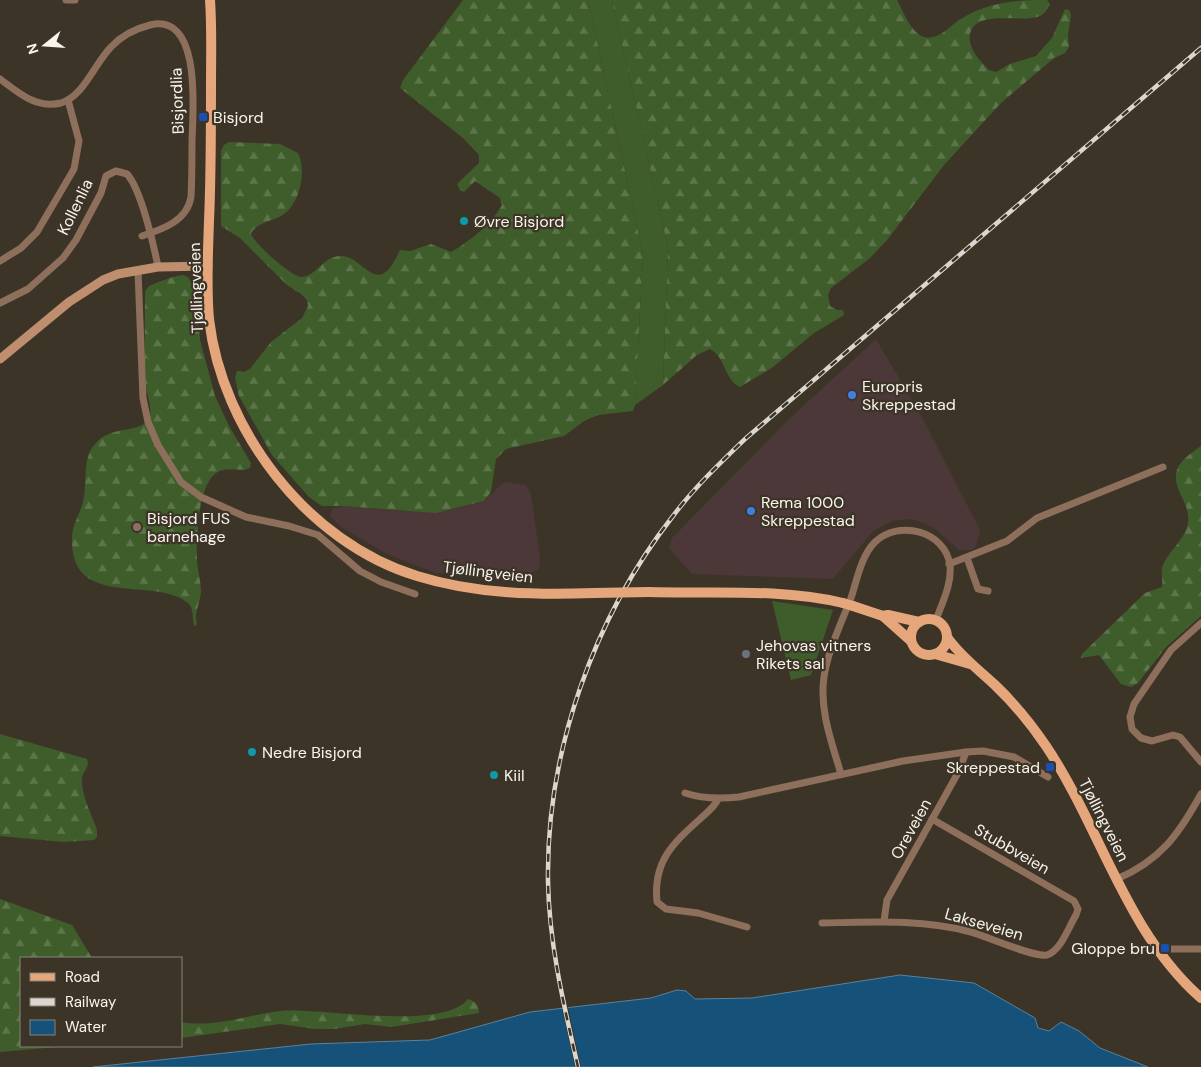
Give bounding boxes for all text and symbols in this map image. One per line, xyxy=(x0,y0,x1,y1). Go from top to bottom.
north arrow xyxy=(20,20,70,70)
text: N xyxy=(22,41,43,56)
street label: Bisjordlia xyxy=(165,67,189,135)
place label: Bisjord xyxy=(213,107,264,128)
marker: Bisjord xyxy=(197,111,209,123)
street label: Kollenlia xyxy=(52,176,98,238)
place label: Øvre Bisjord xyxy=(474,211,564,232)
marker: Øvre Bisjord xyxy=(458,215,470,227)
street label: Tjøllingveien xyxy=(184,242,208,334)
place label: Europris Skreppestad xyxy=(862,376,956,415)
marker: Europris Skreppestad xyxy=(846,389,858,401)
place label: Rema 1000 Skreppestad xyxy=(761,492,855,531)
marker: Rema 1000 Skreppestad xyxy=(745,505,757,517)
place label: Bisjord FUS barnehage xyxy=(147,508,230,547)
marker: Bisjord FUS barnehage xyxy=(131,521,143,533)
street label: Tjøllingveien xyxy=(442,556,534,588)
place label: Jehovas vitners Rikets sal xyxy=(756,635,871,674)
marker: Jehovas vitners Rikets sal xyxy=(740,648,752,660)
place label: Nedre Bisjord xyxy=(262,742,362,763)
marker: Nedre Bisjord xyxy=(246,746,258,758)
place label: Skreppestad xyxy=(946,757,1040,778)
marker: Skreppestad xyxy=(1044,761,1056,773)
place label: Kiil xyxy=(504,765,525,786)
marker: Kiil xyxy=(488,769,500,781)
street label: Tjøllingveien xyxy=(1074,775,1134,865)
street label: Oreveien xyxy=(886,795,936,863)
street label: Stubbveien xyxy=(971,819,1053,879)
street label: Lakseveien xyxy=(942,903,1026,945)
place label: Gloppe bru xyxy=(1071,938,1155,959)
marker: Gloppe bru xyxy=(1159,942,1171,954)
legend xyxy=(20,957,182,1047)
text: Road xyxy=(65,967,100,987)
text: Railway xyxy=(65,992,117,1012)
text: Water xyxy=(65,1017,107,1037)

